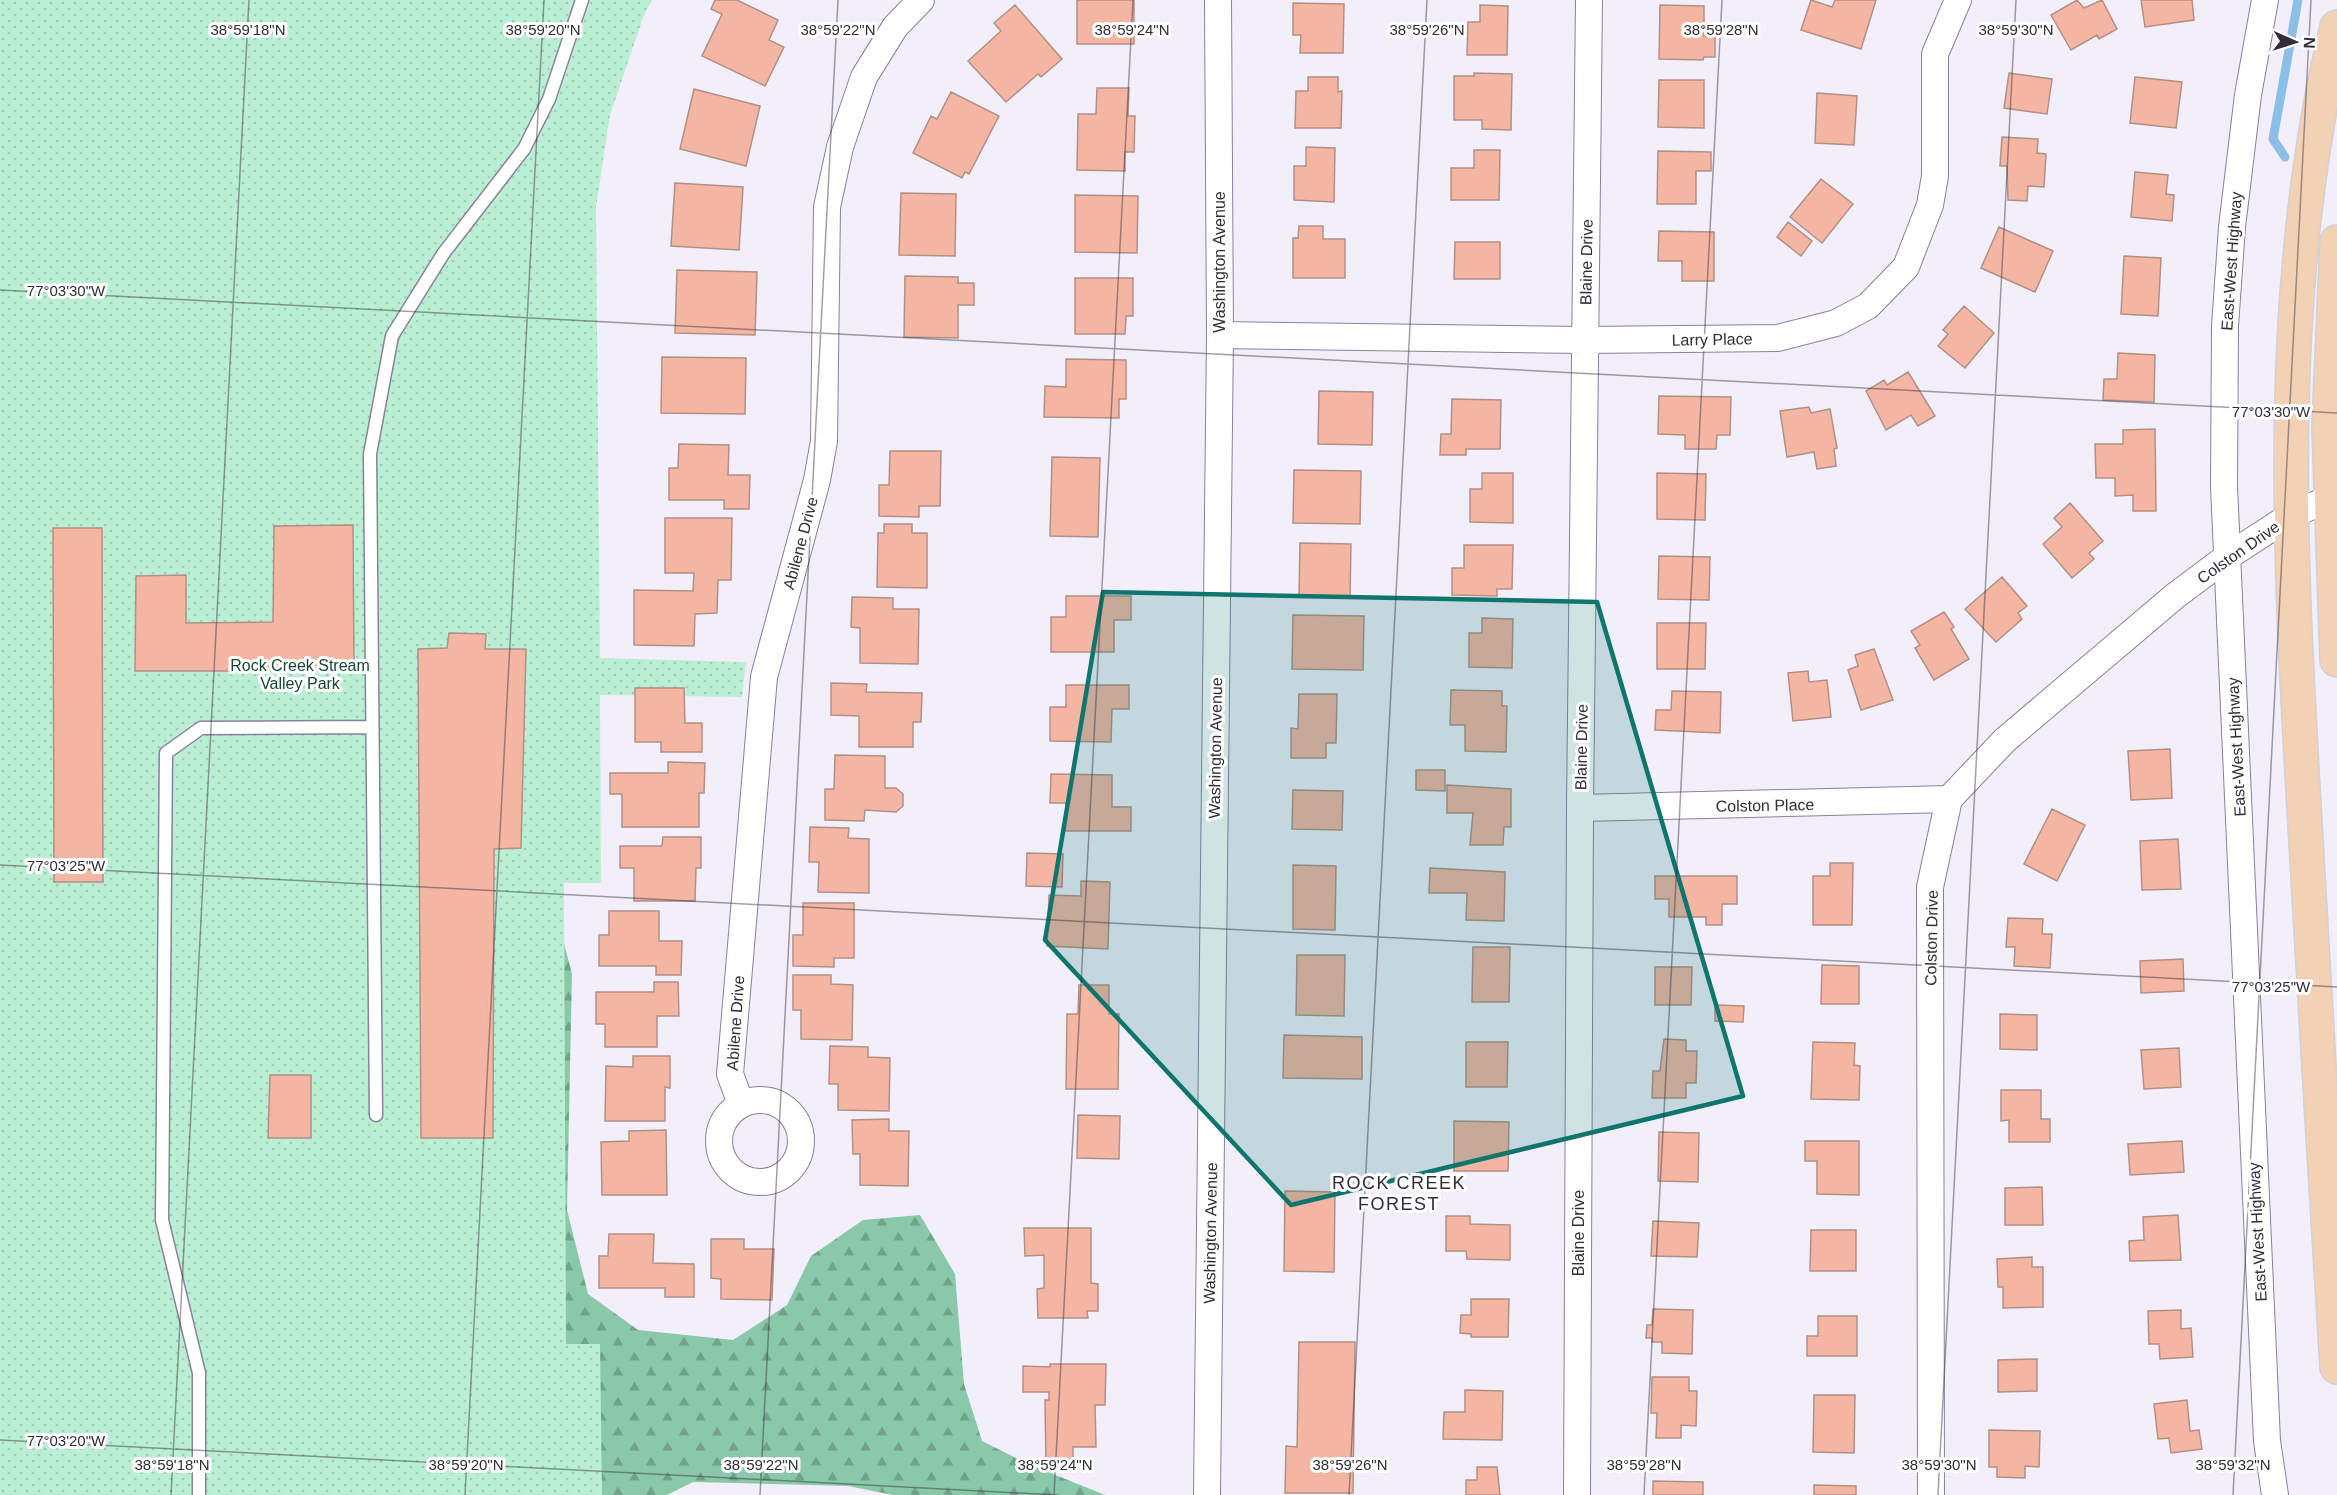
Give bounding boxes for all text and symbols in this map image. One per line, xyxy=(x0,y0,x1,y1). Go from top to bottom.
north arrow xyxy=(2265,12,2325,72)
text: 38°59'18"N xyxy=(210,21,286,38)
text: 38°59'20"N xyxy=(505,21,581,38)
text: 38°59'22"N xyxy=(800,21,876,38)
text: 38°59'24"N xyxy=(1094,21,1170,38)
text: 38°59'26"N xyxy=(1389,21,1465,38)
text: 38°59'28"N xyxy=(1683,21,1759,38)
text: 38°59'30"N xyxy=(1978,21,2054,38)
text: N xyxy=(2301,37,2318,49)
street label: Washington Avenue xyxy=(1211,191,1228,333)
street label: East-West Highway xyxy=(2218,191,2245,331)
street label: Blaine Drive xyxy=(1577,219,1596,305)
text: 77°03'30"W xyxy=(27,282,106,299)
street label: Larry Place xyxy=(1671,330,1753,349)
text: 77°03'30"W xyxy=(2232,403,2311,420)
street label: Abilene Drive xyxy=(780,495,821,591)
street label: Colston Drive xyxy=(2194,518,2283,587)
park label: Rock Creek Stream Valley Park xyxy=(230,657,370,692)
street label: Washington Avenue xyxy=(1206,677,1225,819)
street label: East-West Highway xyxy=(2224,677,2249,817)
street label: Blaine Drive xyxy=(1572,704,1591,790)
street label: Colston Place xyxy=(1716,796,1815,815)
text: 77°03'25"W xyxy=(27,857,106,874)
street label: Colston Drive xyxy=(1922,890,1941,986)
street label: Abilene Drive xyxy=(724,975,747,1071)
text: 77°03'25"W xyxy=(2232,978,2311,995)
street label: Washington Avenue xyxy=(1201,1162,1220,1304)
street label: East-West Highway xyxy=(2245,1162,2270,1302)
district label: ROCK CREEK FOREST xyxy=(1332,1173,1466,1214)
street label: Blaine Drive xyxy=(1570,1190,1587,1276)
text: 77°03'20"W xyxy=(27,1432,106,1449)
text: 38°59'18"N xyxy=(134,1456,210,1473)
text: 38°59'20"N xyxy=(428,1456,504,1473)
text: 38°59'22"N xyxy=(723,1456,799,1473)
text: 38°59'24"N xyxy=(1017,1456,1093,1473)
text: 38°59'26"N xyxy=(1312,1456,1388,1473)
text: 38°59'28"N xyxy=(1606,1456,1682,1473)
text: 38°59'30"N xyxy=(1901,1456,1977,1473)
text: 38°59'32"N xyxy=(2195,1456,2271,1473)

